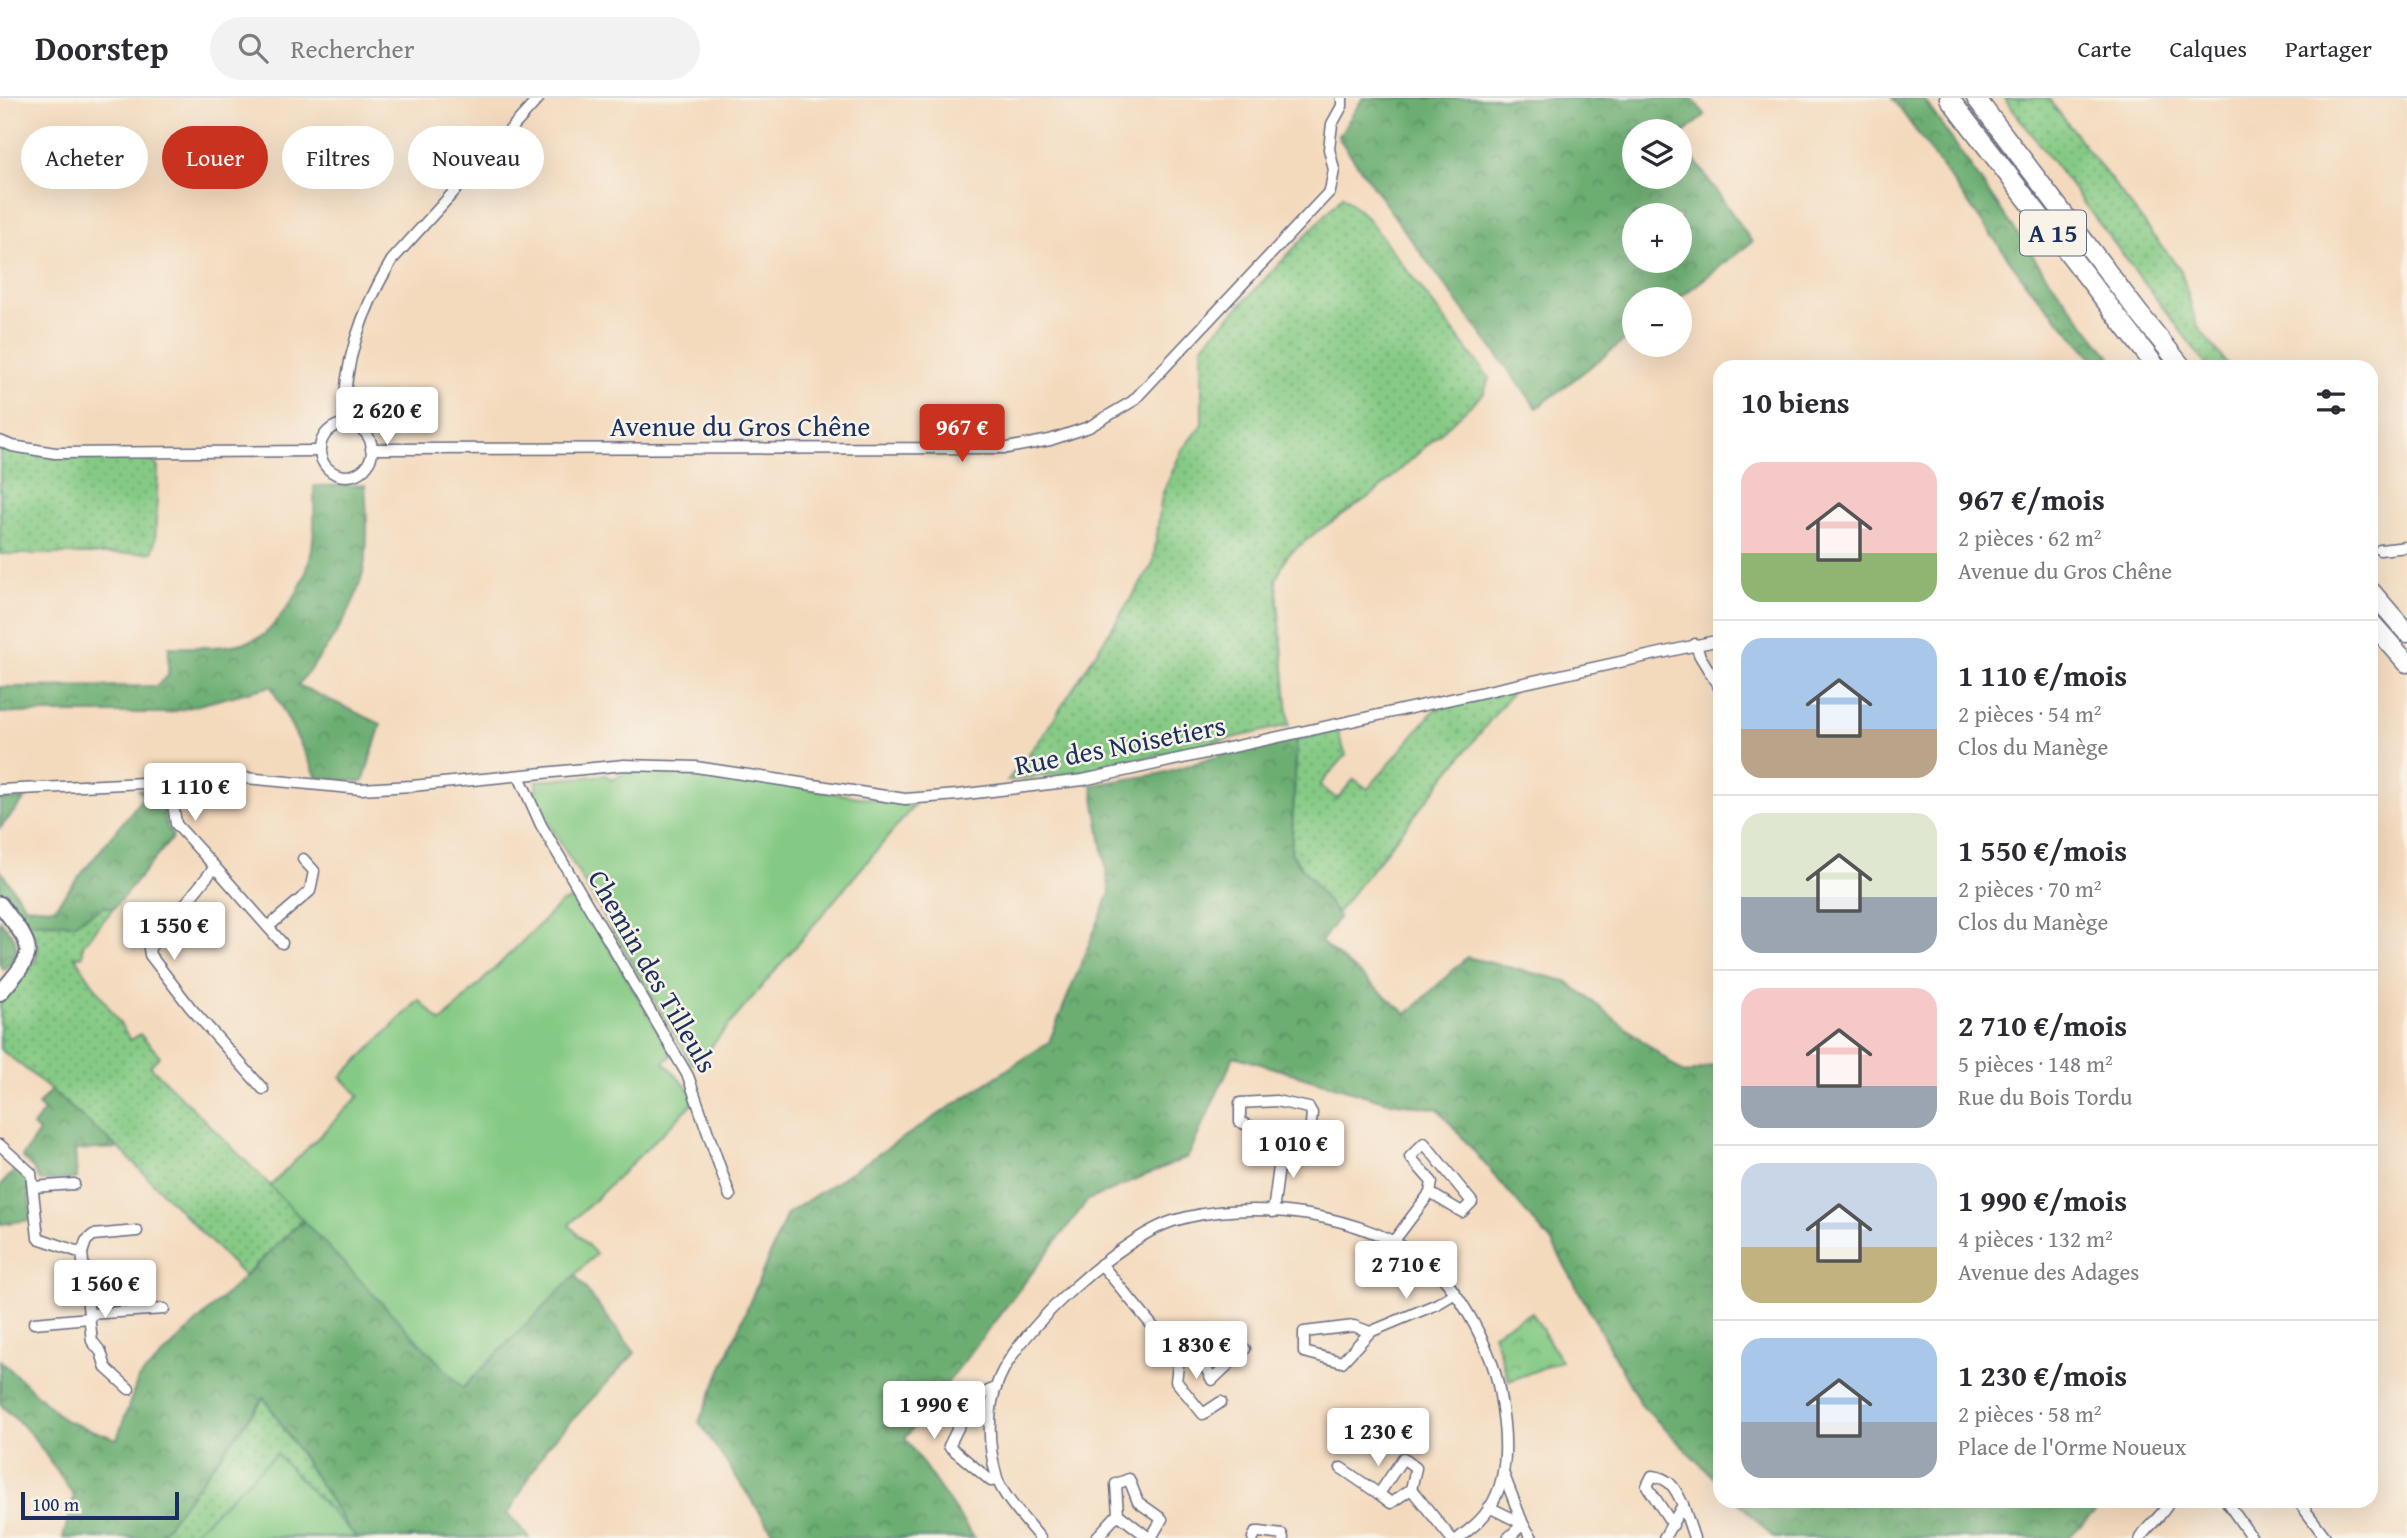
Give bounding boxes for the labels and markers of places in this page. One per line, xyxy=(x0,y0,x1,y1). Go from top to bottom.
pin: 2 620 € xyxy=(322,388,452,447)
pin: 967 € xyxy=(913,404,1011,464)
pin: 1 110 € xyxy=(130,764,260,823)
pin: 1 550 € xyxy=(109,902,239,962)
pin: 1 010 € xyxy=(1228,1121,1358,1180)
pin: 2 710 € xyxy=(1341,1242,1471,1301)
pin: 1 560 € xyxy=(40,1260,170,1320)
pin: 1 830 € xyxy=(1131,1322,1261,1381)
pin: 1 990 € xyxy=(869,1382,999,1441)
pin: 1 230 € xyxy=(1313,1408,1443,1468)

